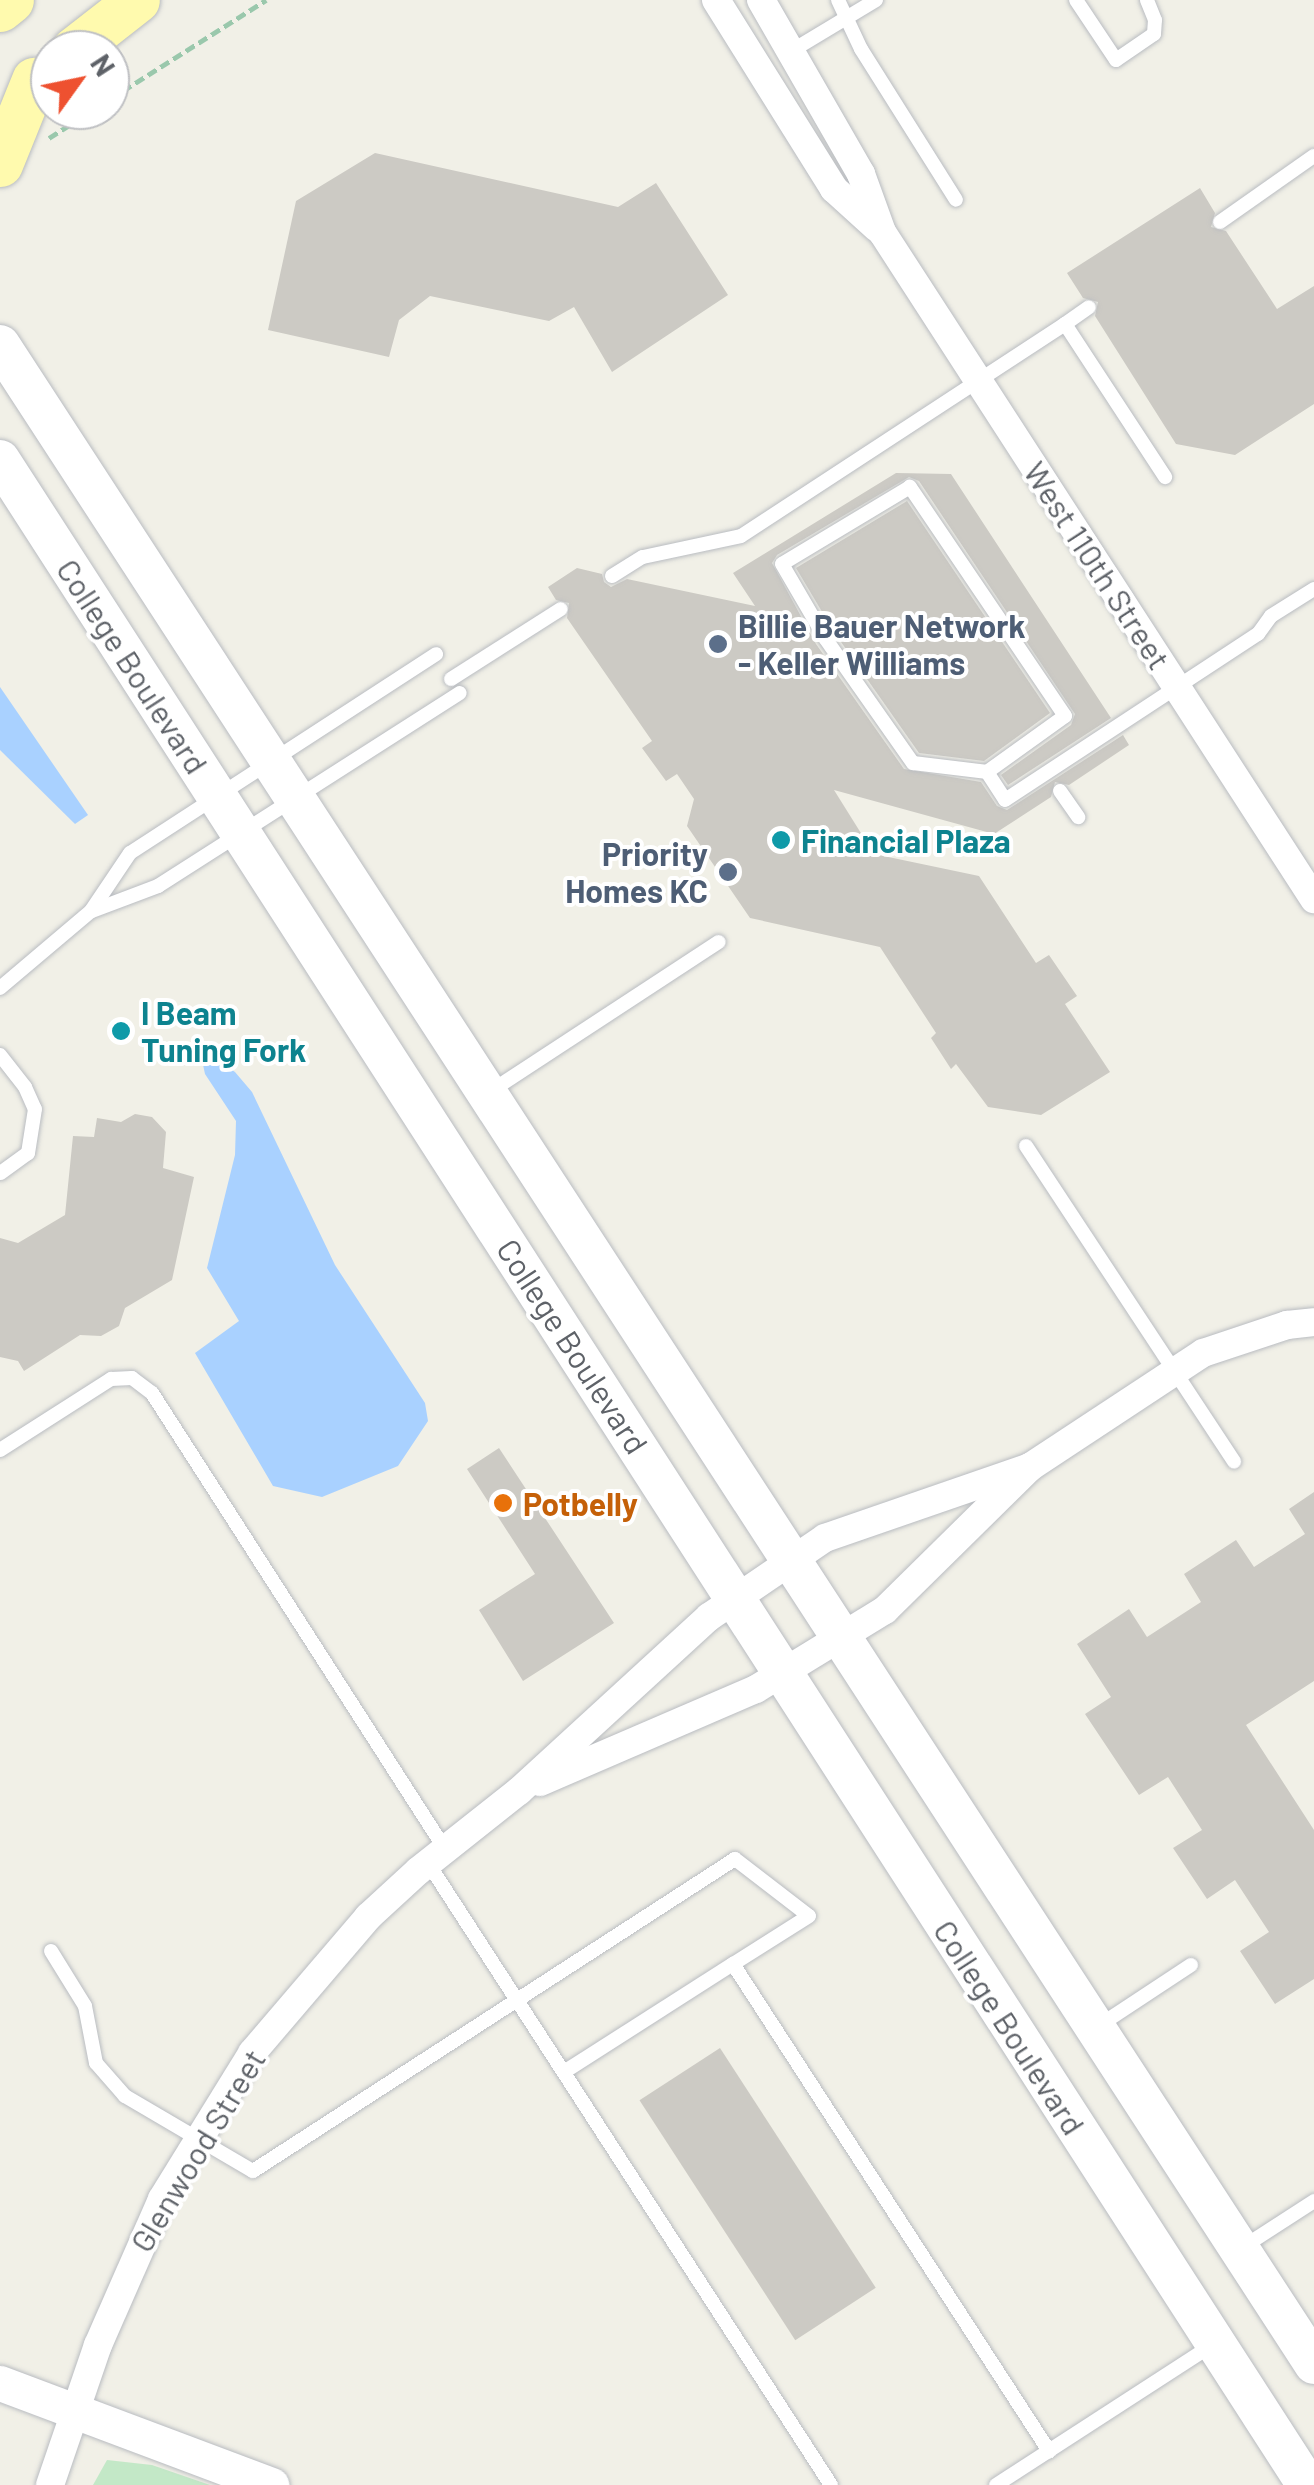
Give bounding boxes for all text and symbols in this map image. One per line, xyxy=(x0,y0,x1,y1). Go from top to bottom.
north arrow xyxy=(30,30,130,130)
text: N xyxy=(84,48,123,82)
street label: West 110th Street xyxy=(1017,454,1179,676)
street label: College Boulevard xyxy=(49,552,217,780)
place label: Billie Bauer Network - Keller Williams xyxy=(738,607,1026,682)
marker: Billie Bauer Network - Keller Williams xyxy=(707,633,729,655)
place label: Financial Plaza xyxy=(801,821,1011,859)
marker: Financial Plaza xyxy=(770,829,792,851)
place label: Priority Homes KC xyxy=(565,835,708,910)
marker: Priority Homes KC xyxy=(717,861,739,883)
place label: I Beam Tuning Fork xyxy=(141,994,306,1069)
marker: I Beam Tuning Fork xyxy=(110,1020,132,1042)
street label: College Boulevard xyxy=(489,1232,657,1460)
place label: Potbelly xyxy=(523,1484,638,1522)
marker: Potbelly xyxy=(492,1492,514,1514)
street label: College Boulevard xyxy=(926,1913,1094,2141)
street label: Glenwood Street xyxy=(121,2042,273,2258)

